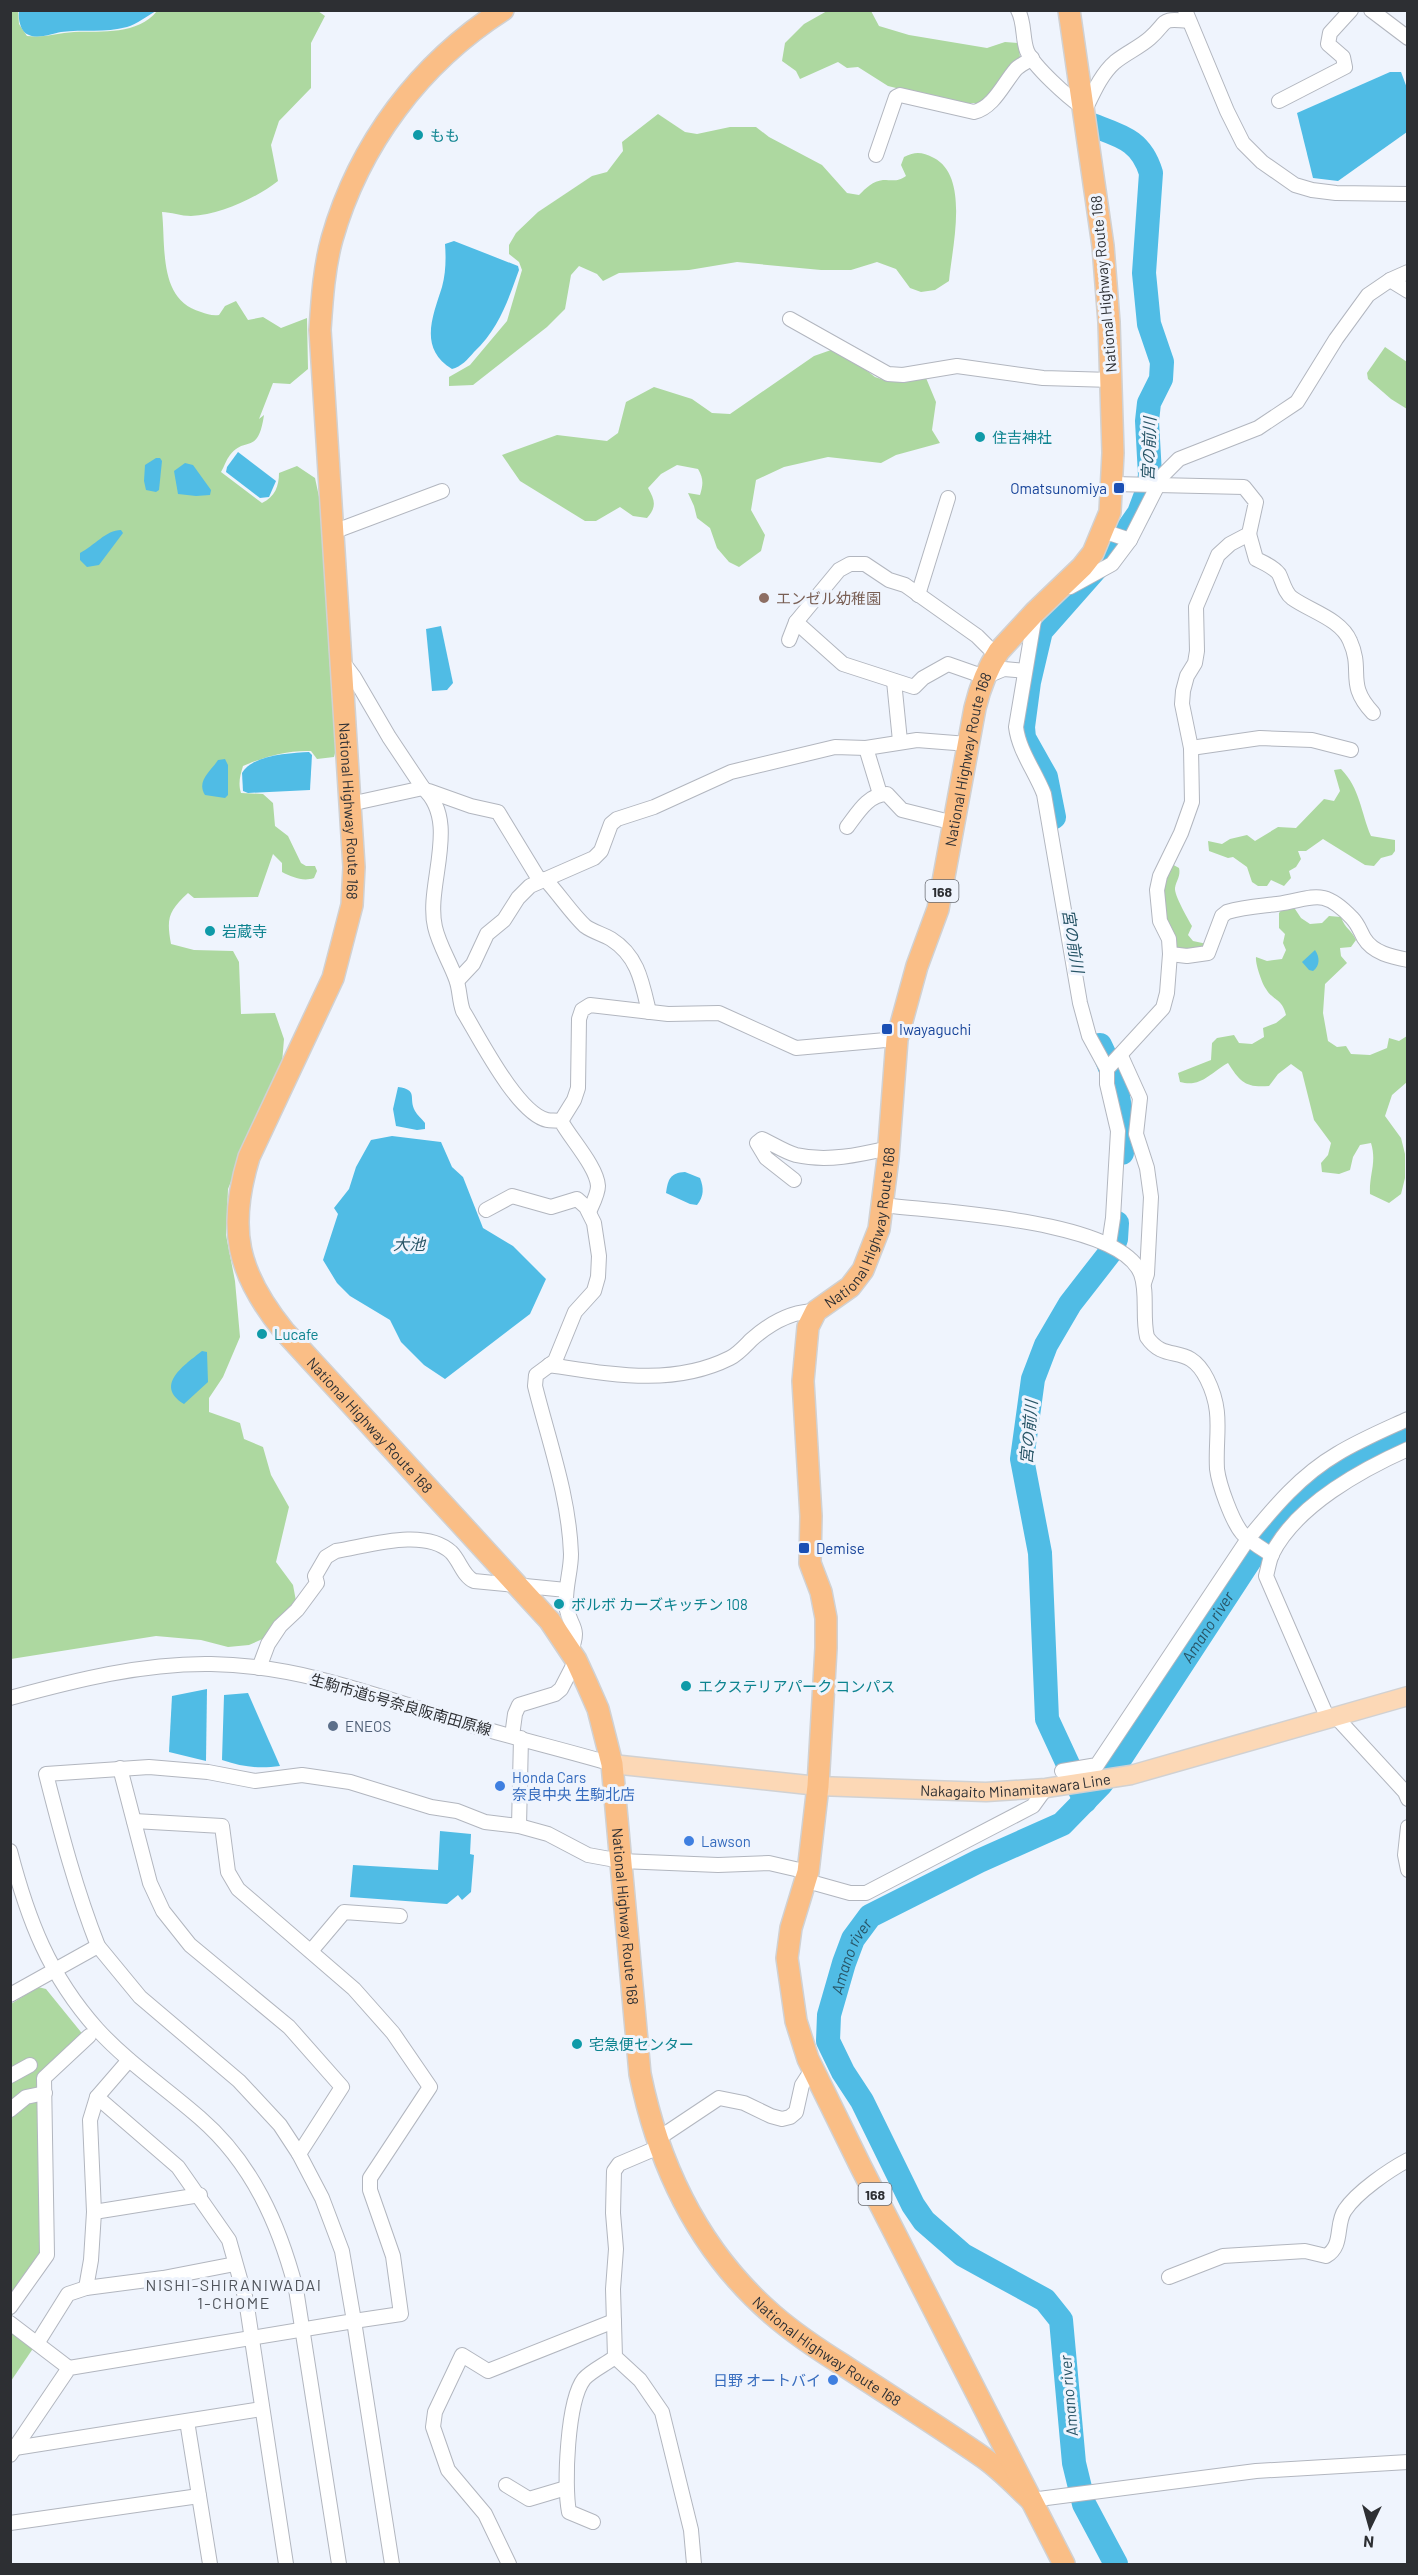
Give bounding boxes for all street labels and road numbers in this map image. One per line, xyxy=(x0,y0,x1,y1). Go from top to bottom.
street label: National Highway Route 168 xyxy=(1086,195,1120,373)
street label: National Highway Route 168 xyxy=(941,669,995,848)
street label: National Highway Route 168 xyxy=(336,722,363,900)
road number: 168 xyxy=(926,880,958,902)
street label: National Highway Route 168 xyxy=(821,1146,898,1311)
street label: National Highway Route 168 xyxy=(304,1353,437,1497)
street label: 生駒市道5号奈良阪南田原線 xyxy=(308,1669,494,1739)
street label: Nakagaito Minamitawara Line xyxy=(920,1769,1112,1801)
street label: National Highway Route 168 xyxy=(609,1827,643,2005)
road number: 168 xyxy=(858,2183,892,2205)
street label: National Highway Route 168 xyxy=(749,2292,905,2410)

